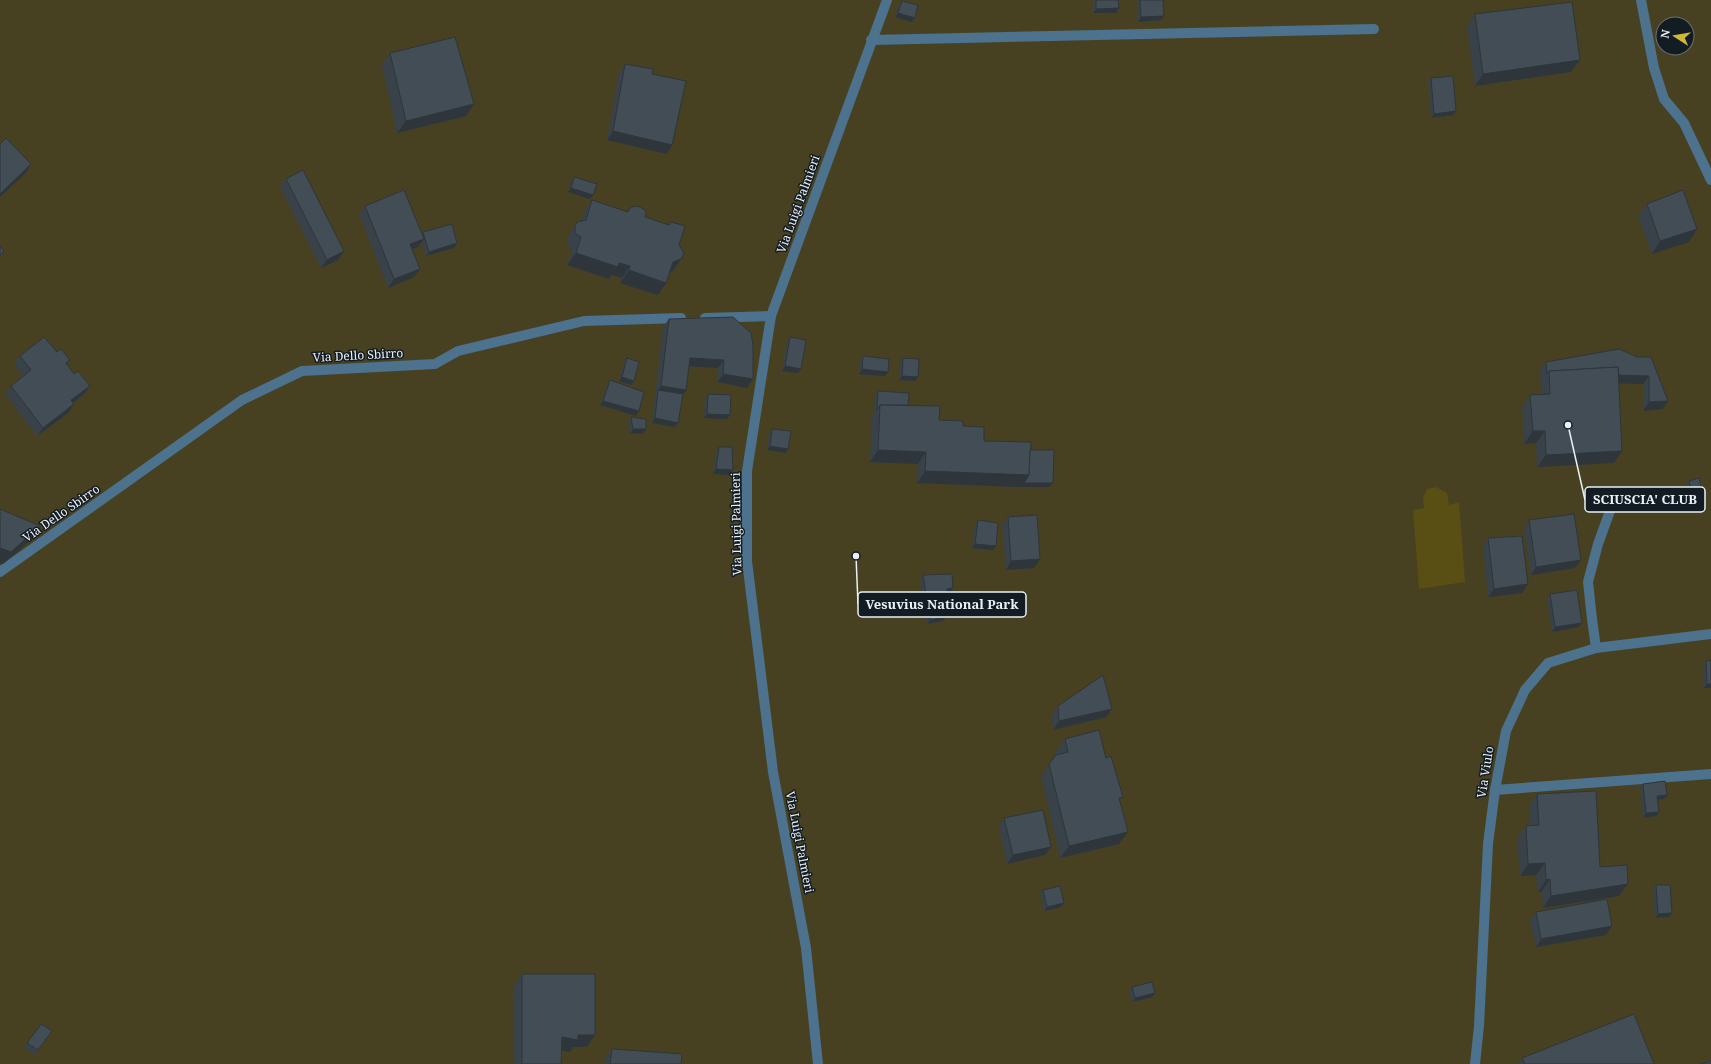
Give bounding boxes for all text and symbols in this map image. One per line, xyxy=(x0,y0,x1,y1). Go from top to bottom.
north arrow xyxy=(1655,16,1695,56)
text: N xyxy=(1656,28,1673,40)
street label: Via Luigi Palmieri xyxy=(772,153,824,255)
street label: Via Dello Sbirro xyxy=(312,344,404,366)
street label: Via Luigi Palmieri xyxy=(727,472,745,576)
street label: Via Dello Sbirro xyxy=(19,480,103,546)
callout: SCIUSCIA' CLUB xyxy=(1585,487,1705,512)
text: SCIUSCIA' CLUB xyxy=(1593,490,1697,508)
callout: Vesuvius National Park xyxy=(858,592,1026,617)
text: Vesuvius National Park xyxy=(866,595,1019,613)
street label: Via Viulo xyxy=(1473,745,1497,799)
street label: Via Luigi Palmieri xyxy=(782,790,818,894)

